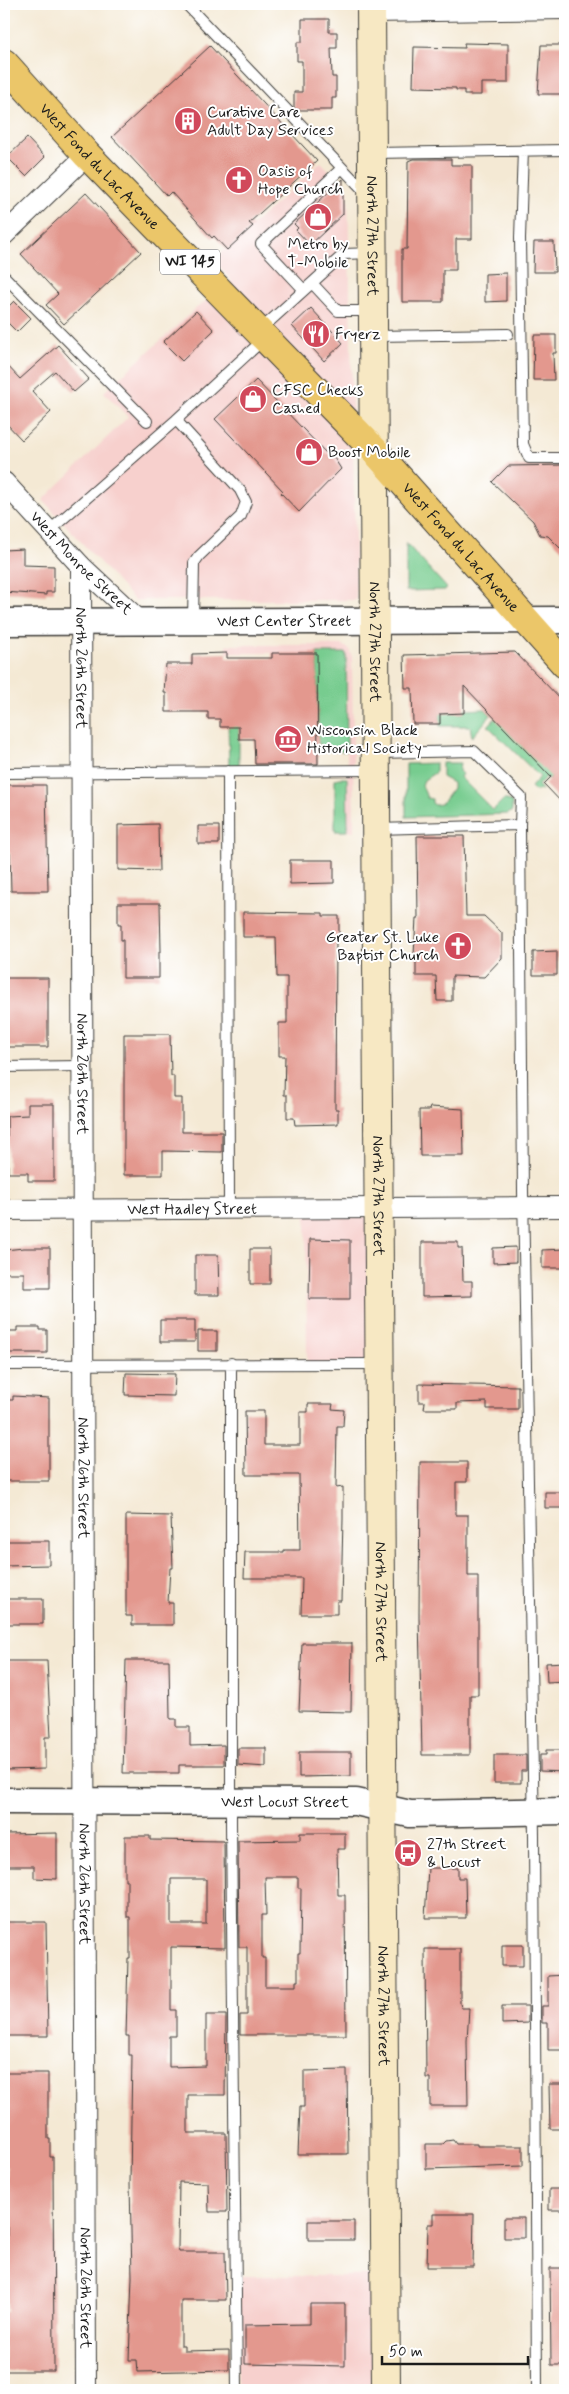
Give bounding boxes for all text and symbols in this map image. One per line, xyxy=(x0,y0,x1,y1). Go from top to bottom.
street label: West Fond du Lac Avenue xyxy=(35,99,165,235)
place label: Curative Care Adult Day Services xyxy=(207,102,333,141)
building icon: Curative Care Adult Day Services xyxy=(173,106,203,136)
place label: Oasis of Hope Church xyxy=(258,161,343,200)
church icon: Oasis of Hope Church xyxy=(224,165,254,195)
street label: North 27th Street xyxy=(362,175,383,297)
shop icon: Metro by T-Mobile xyxy=(303,202,333,232)
place label: Metro by T-Mobile xyxy=(288,234,349,273)
road number: WI 145 xyxy=(160,250,220,274)
restaurant icon: Fryerz xyxy=(301,319,331,349)
place label: Fryerz xyxy=(335,324,381,345)
place label: CFSC Checks Cashed xyxy=(272,380,363,419)
shop icon: CFSC Checks Cashed xyxy=(238,384,268,414)
shop icon: Boost Mobile xyxy=(294,437,324,467)
place label: Boost Mobile xyxy=(328,442,411,463)
street label: West Fond du Lac Avenue xyxy=(397,478,525,617)
street label: West Monroe Street xyxy=(25,507,138,620)
street label: North 27th Street xyxy=(364,581,386,703)
street label: North 26th Street xyxy=(71,607,92,730)
street label: West Center Street xyxy=(217,610,351,632)
place label: Wisconsin Black Historical Society xyxy=(307,720,422,759)
museum icon: Wisconsin Black Historical Society xyxy=(273,724,303,754)
place label: Greater St. Luke Baptist Church xyxy=(326,927,439,966)
church icon: Greater St. Luke Baptist Church xyxy=(443,931,473,961)
street label: North 26th Street xyxy=(72,1013,93,1136)
street label: North 27th Street xyxy=(368,1135,389,1257)
street label: West Hadley Street xyxy=(127,1198,257,1220)
street label: North 26th Street xyxy=(73,1417,94,1540)
street label: North 27th Street xyxy=(370,1541,392,1663)
street label: West Locust Street xyxy=(221,1791,350,1812)
street label: North 26th Street xyxy=(74,1823,95,1946)
place label: 27th Street & Locust xyxy=(427,1834,507,1873)
bus stop icon: 27th Street & Locust xyxy=(393,1838,423,1868)
street label: North 27th Street xyxy=(373,1945,394,2067)
street label: North 26th Street xyxy=(75,2227,96,2350)
scale bar xyxy=(382,2334,528,2366)
text: 50 m xyxy=(389,2342,423,2362)

